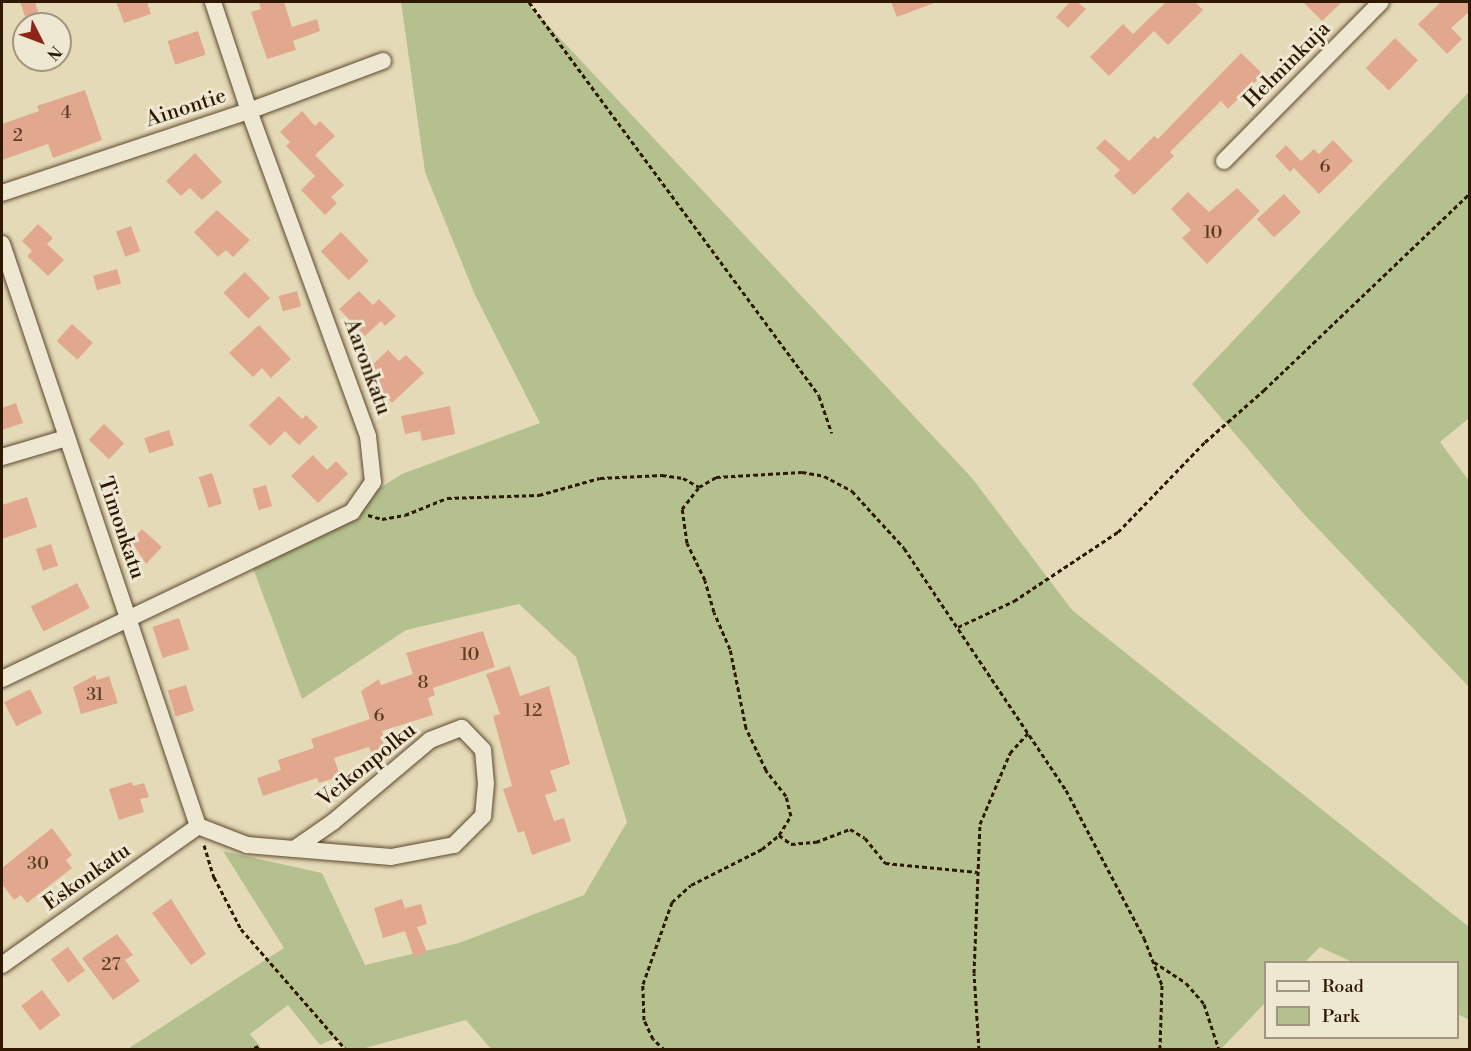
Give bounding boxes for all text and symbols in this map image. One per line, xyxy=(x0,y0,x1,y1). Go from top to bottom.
north arrow xyxy=(12,12,72,72)
street label: Helminkuja xyxy=(1238,16,1336,114)
text: N xyxy=(42,41,66,64)
street label: Ainontie xyxy=(143,83,229,133)
house number: 4 xyxy=(61,102,71,124)
house number: 2 xyxy=(13,125,23,147)
house number: 6 xyxy=(1320,156,1330,178)
house number: 10 xyxy=(1203,222,1223,244)
street label: Aaronkatu xyxy=(338,316,396,418)
street label: Timonkatu xyxy=(92,474,150,582)
house number: 10 xyxy=(460,644,480,666)
house number: 8 xyxy=(417,672,429,694)
house number: 31 xyxy=(86,684,104,706)
house number: 12 xyxy=(524,700,542,722)
house number: 6 xyxy=(374,705,384,727)
street label: Veikonpolku xyxy=(313,718,421,812)
street label: Eskonkatu xyxy=(39,838,135,916)
house number: 30 xyxy=(27,853,49,875)
house number: 27 xyxy=(101,954,121,976)
legend xyxy=(1264,961,1459,1039)
text: Road xyxy=(1322,975,1364,998)
text: Park xyxy=(1322,1005,1359,1028)

